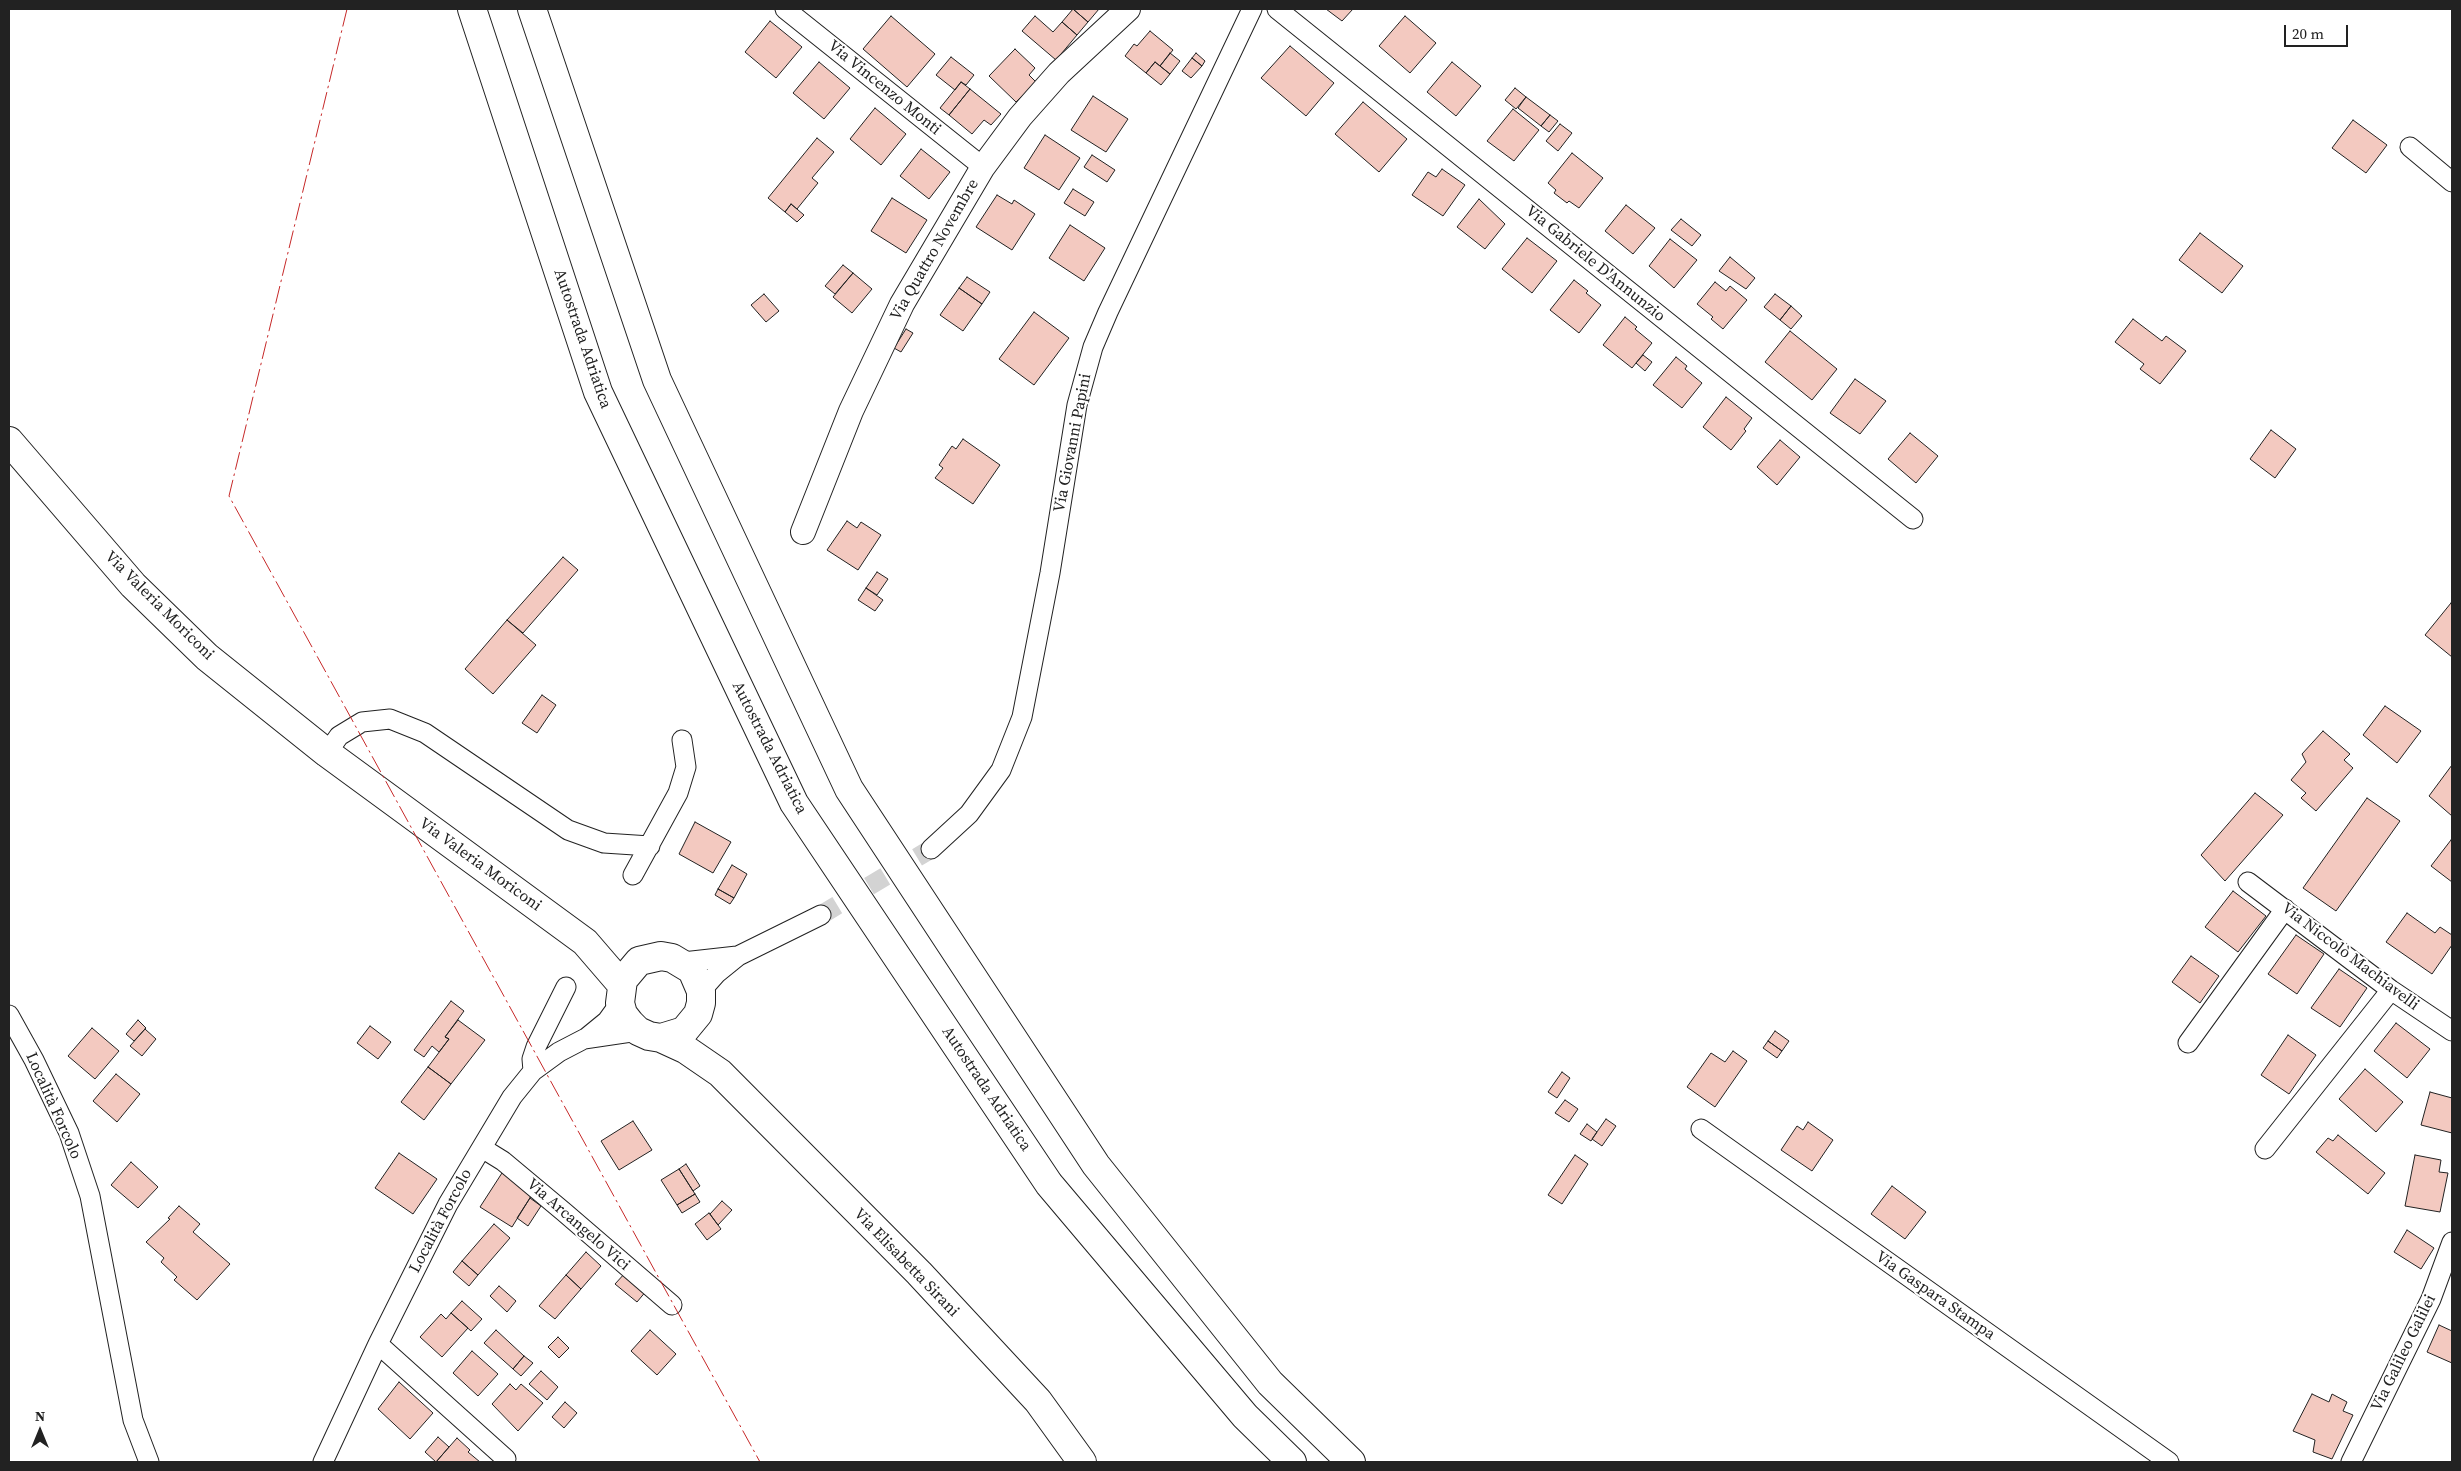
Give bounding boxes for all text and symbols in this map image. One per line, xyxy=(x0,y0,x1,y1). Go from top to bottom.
scale bar xyxy=(2286,15,2350,47)
text: 20 m xyxy=(2292,23,2324,44)
street label: Via Vincenzo Monti xyxy=(824,37,944,139)
street label: Via Quattro Novembre xyxy=(887,176,983,324)
street label: Via Gabriele D'Annunzio xyxy=(1521,202,1669,326)
street label: Autostrada Adriatica xyxy=(549,267,615,411)
street label: Via Giovanni Papini xyxy=(1050,372,1096,514)
street label: Via Valeria Moriconi xyxy=(100,547,218,665)
street label: Autostrada Adriatica xyxy=(727,678,811,818)
street label: Via Valeria Moriconi xyxy=(415,814,545,916)
street label: Via Niccolò Machiavelli xyxy=(2277,899,2423,1015)
street label: Autostrada Adriatica xyxy=(937,1023,1035,1155)
street label: Località Forcolo xyxy=(21,1050,85,1162)
street label: Località Forcolo xyxy=(406,1166,476,1276)
street label: Via Arcangelo Vici xyxy=(522,1175,634,1275)
street label: Via Elisabetta Sirani xyxy=(849,1205,963,1321)
street label: Via Gaspara Stampa xyxy=(1872,1248,1998,1344)
street label: Via Galileo Galilei xyxy=(2367,1292,2441,1414)
north arrow xyxy=(15,1406,65,1456)
text: N xyxy=(35,1406,45,1426)

